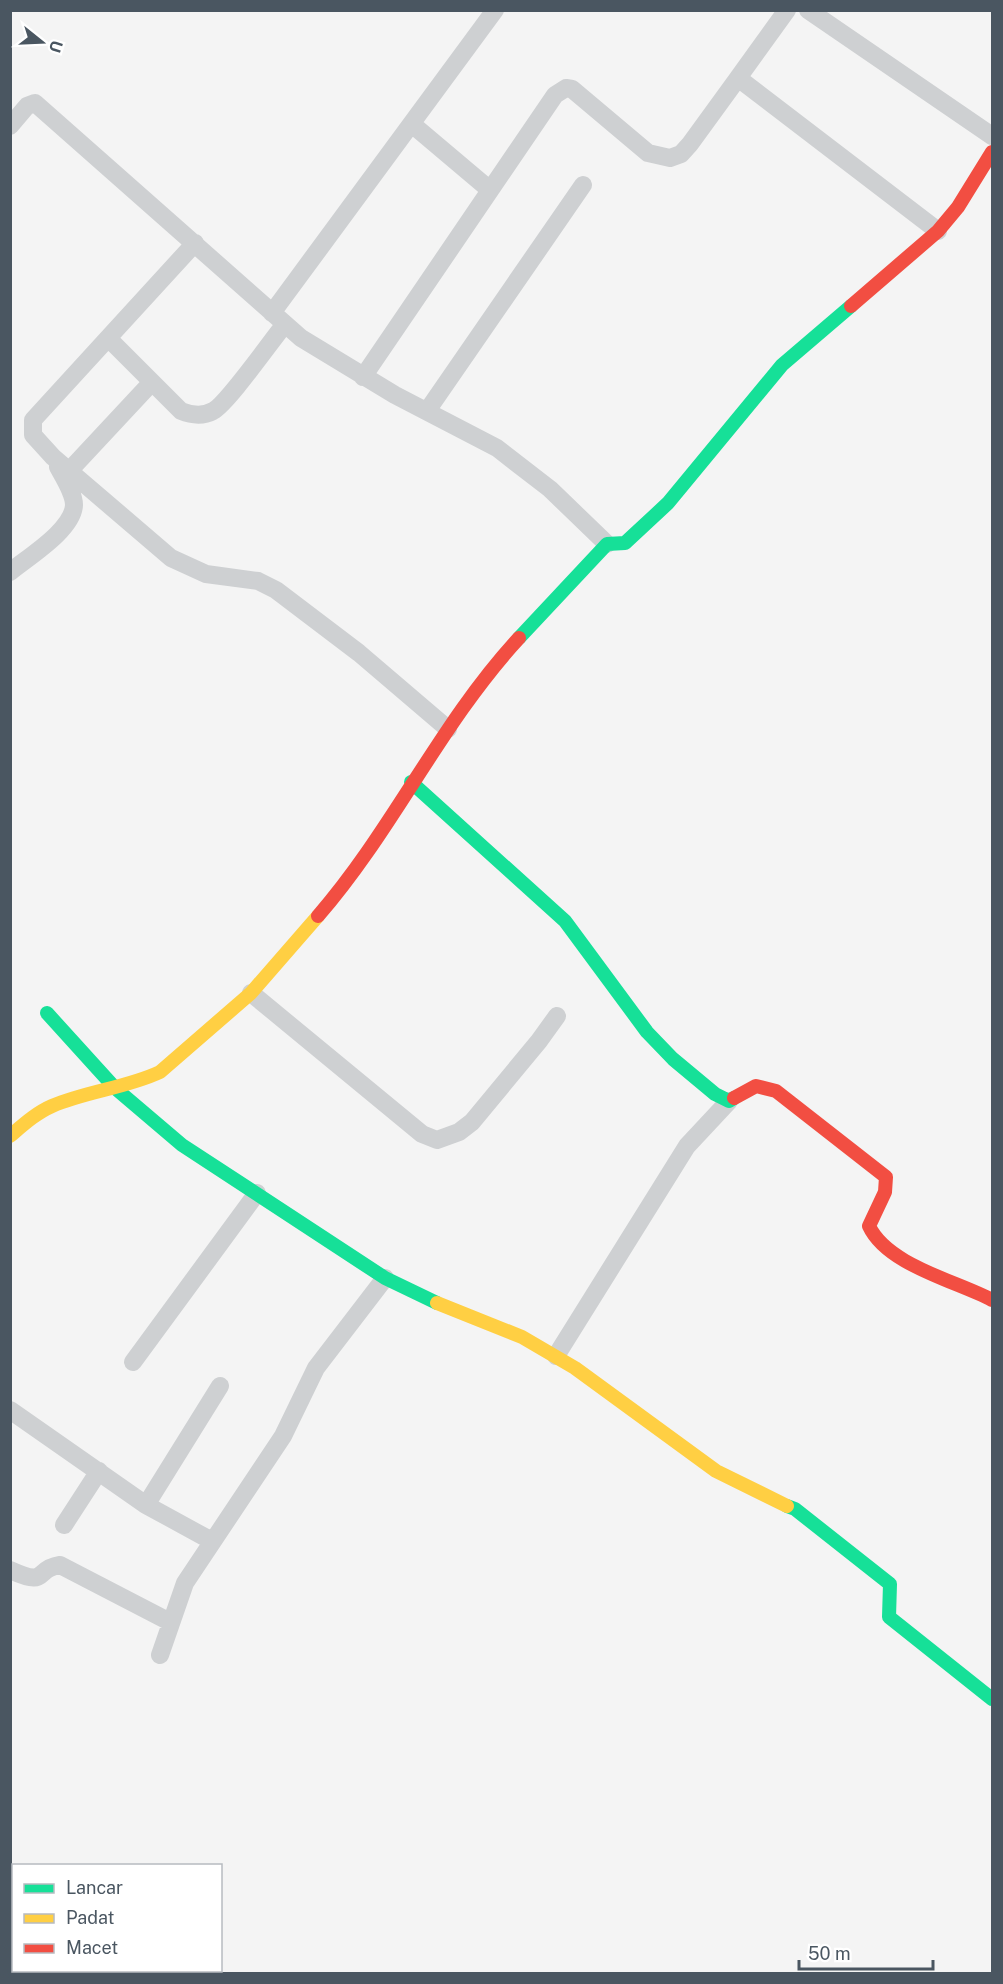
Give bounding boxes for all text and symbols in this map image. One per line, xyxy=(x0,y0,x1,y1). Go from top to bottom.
north arrow xyxy=(12,12,72,72)
text: U xyxy=(45,38,67,55)
legend xyxy=(12,1864,222,1972)
text: Lancar xyxy=(66,1877,123,1898)
text: Padat xyxy=(66,1907,115,1928)
scale bar xyxy=(799,1933,932,1971)
text: Macet xyxy=(66,1937,118,1958)
text: 50 m xyxy=(808,1943,851,1964)

